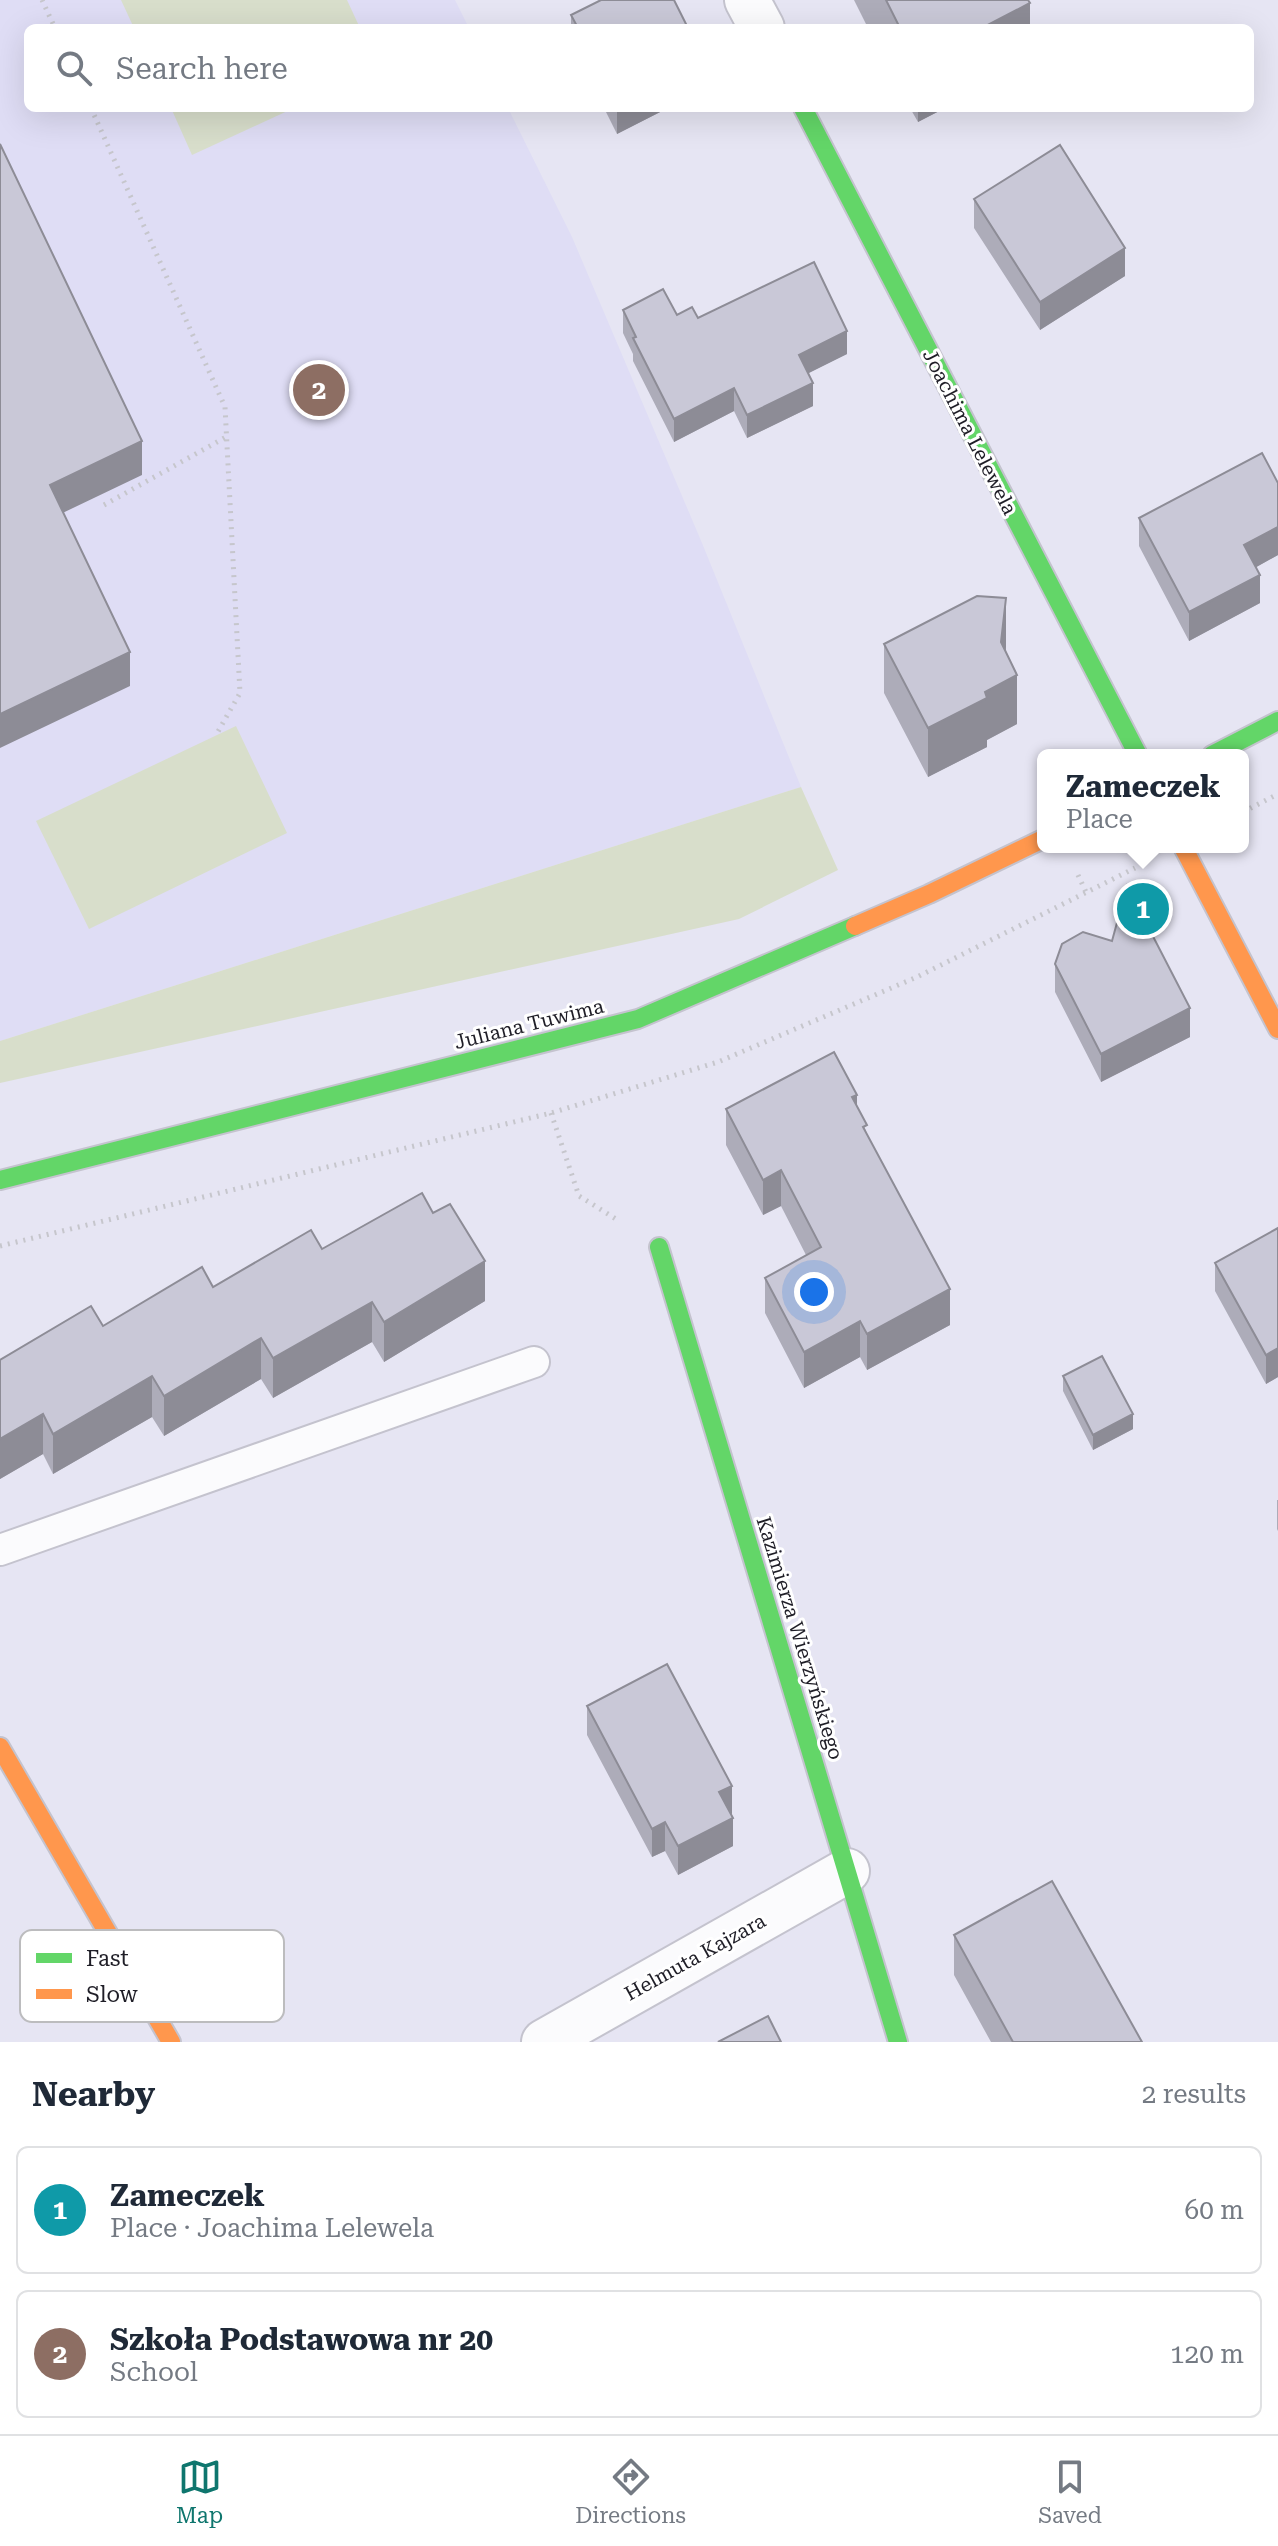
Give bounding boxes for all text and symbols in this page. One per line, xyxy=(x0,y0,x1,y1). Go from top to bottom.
search box xyxy=(24,24,1254,112)
icon: search xyxy=(52,46,96,90)
text: Search here xyxy=(116,51,288,86)
street label: Joachima Lelewela xyxy=(918,345,1022,519)
pin: 2 xyxy=(293,360,345,420)
popup xyxy=(1037,749,1249,853)
text: Zameczek xyxy=(1066,769,1220,804)
text: Place xyxy=(1066,804,1133,834)
pin: 1 xyxy=(1117,879,1169,939)
street label: Juliana Tuwima xyxy=(452,994,606,1054)
your location xyxy=(794,1272,834,1312)
street label: Kazimierza Wierzyńskiego xyxy=(752,1514,848,1762)
street label: Helmuta Kajzara xyxy=(620,1908,770,2006)
legend xyxy=(20,1930,284,2022)
text: Fast xyxy=(86,1946,129,1971)
text: Slow xyxy=(86,1982,139,2007)
text: Nearby xyxy=(32,2074,155,2114)
text: 2 results xyxy=(1142,2079,1246,2109)
text: Zameczek xyxy=(110,2178,265,2213)
text: 1 xyxy=(53,2195,67,2225)
text: 60 m xyxy=(1185,2195,1244,2225)
text: Place · Joachima Lelewela xyxy=(110,2213,434,2243)
text: Szkoła Podstawowa nr 20 xyxy=(110,2322,493,2357)
text: 2 xyxy=(53,2339,67,2369)
text: 120 m xyxy=(1170,2339,1244,2369)
text: School xyxy=(110,2357,198,2387)
tab: Map xyxy=(176,2455,223,2528)
tab: Directions xyxy=(575,2455,686,2528)
tab: Saved xyxy=(1038,2455,1102,2528)

